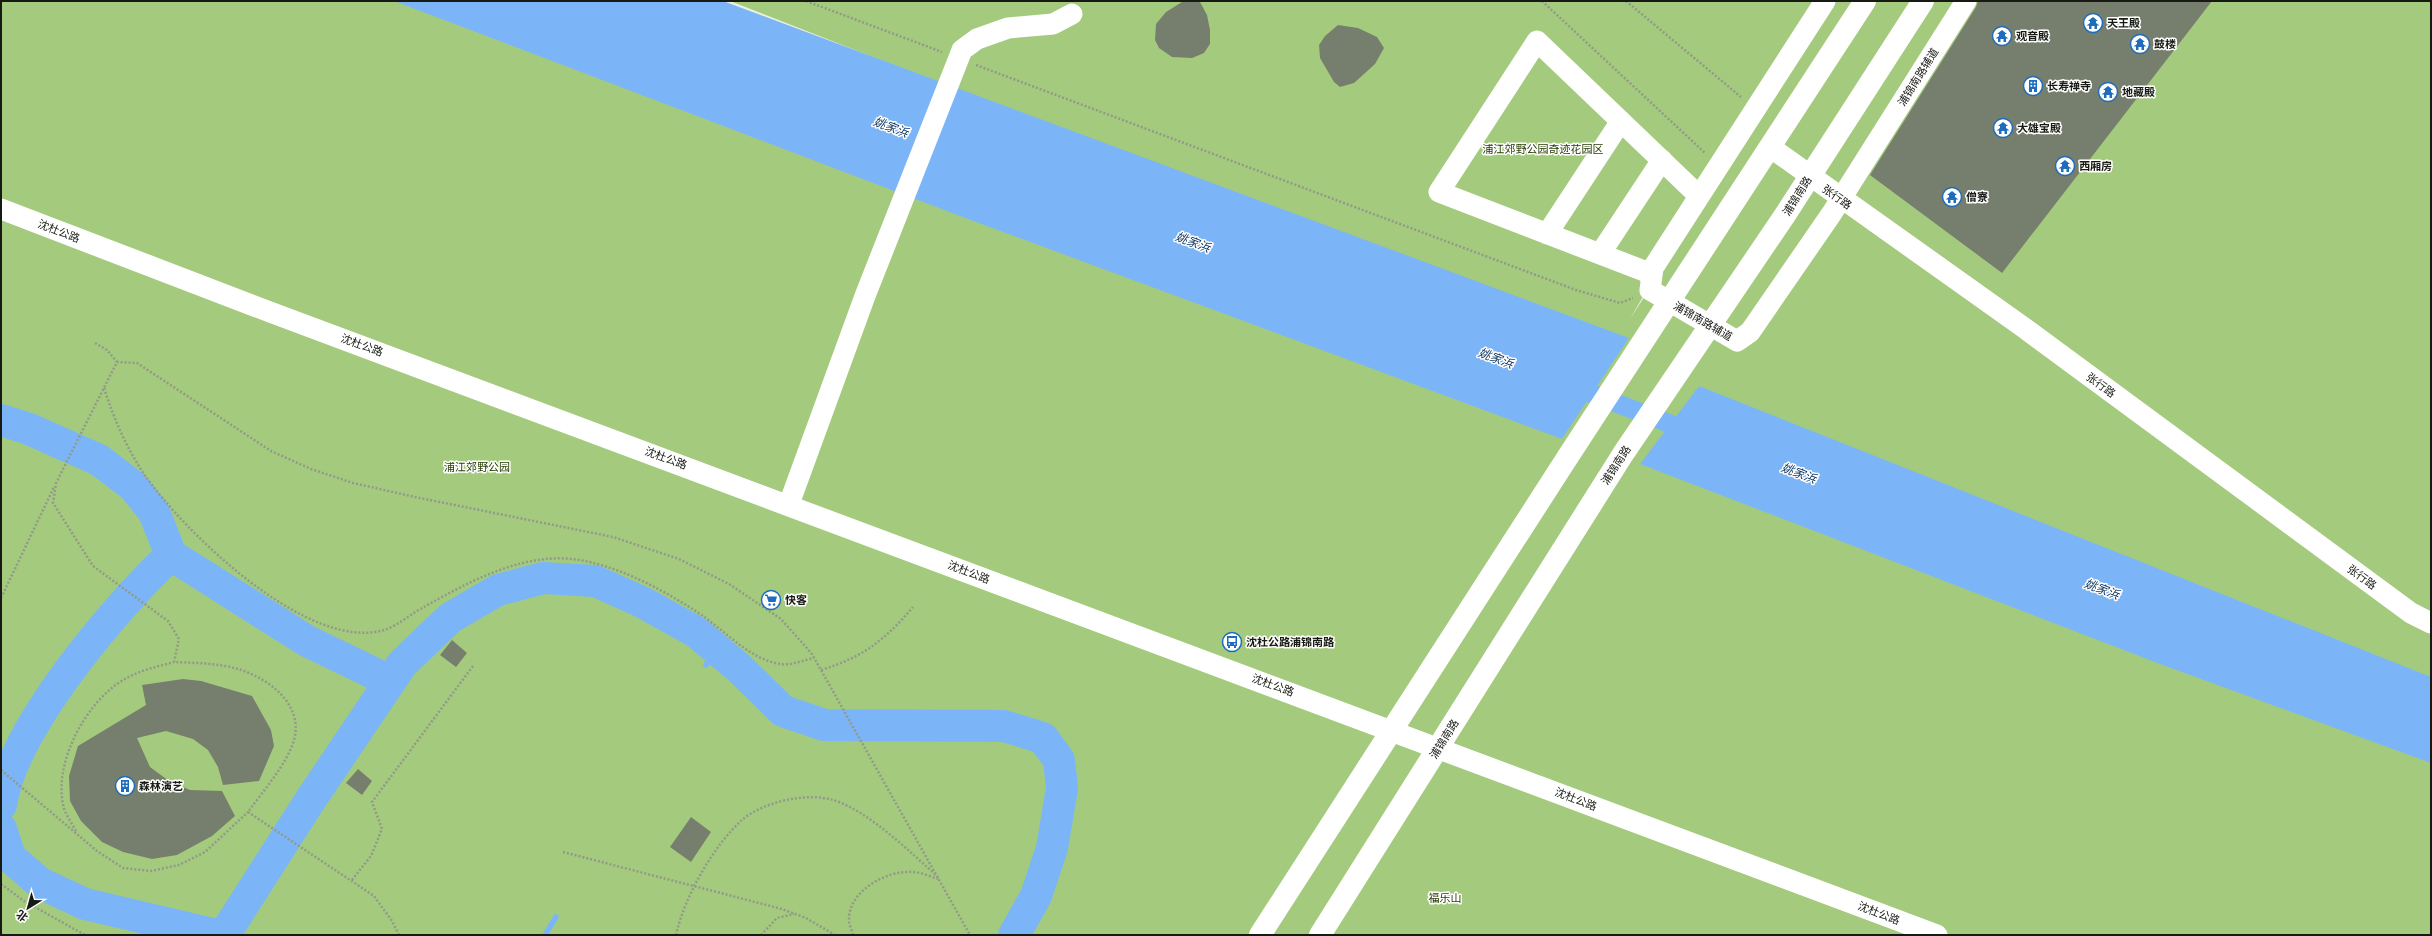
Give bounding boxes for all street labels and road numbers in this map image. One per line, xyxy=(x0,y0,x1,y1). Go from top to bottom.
street label: 浦锦南路辅道 xyxy=(1895,45,1941,109)
street label: 浦锦南路 xyxy=(1779,174,1815,218)
street label: 张行路 xyxy=(1819,182,1855,212)
street label: 沈杜公路 xyxy=(36,217,82,245)
street label: 浦锦南路辅道 xyxy=(1671,298,1735,344)
street label: 沈杜公路 xyxy=(339,331,385,359)
street label: 张行路 xyxy=(2084,370,2118,400)
street label: 浦锦南路 xyxy=(1598,443,1634,487)
street label: 沈杜公路 xyxy=(643,444,689,472)
street label: 沈杜公路 xyxy=(946,558,992,586)
street label: 张行路 xyxy=(2345,562,2379,592)
street label: 沈杜公路 xyxy=(1250,671,1296,699)
street label: 浦锦南路 xyxy=(1426,717,1462,761)
street label: 沈杜公路 xyxy=(1553,785,1599,813)
street label: 沈杜公路 xyxy=(1856,899,1902,927)

